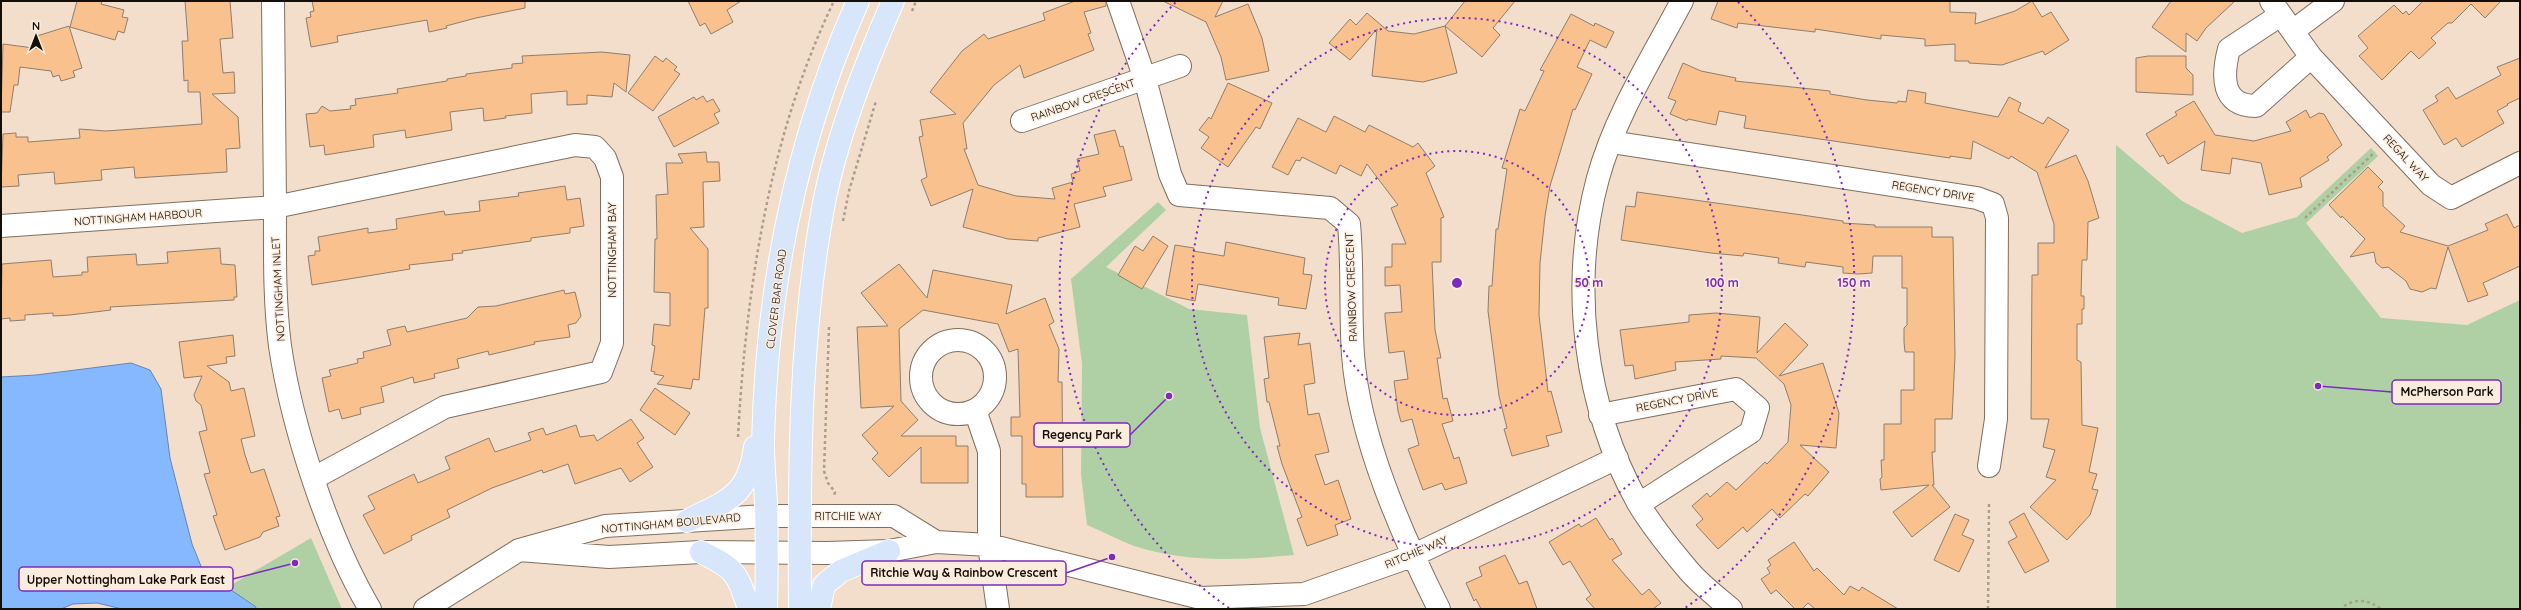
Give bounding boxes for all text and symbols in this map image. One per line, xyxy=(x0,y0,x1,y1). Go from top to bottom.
north arrow xyxy=(16,16,56,56)
text: N xyxy=(32,19,40,33)
street label: RAINBOW CRESCENT xyxy=(1029,75,1137,124)
street label: REGAL WAY xyxy=(2380,131,2432,185)
street label: REGENCY DRIVE xyxy=(1891,178,1975,204)
street label: NOTTINGHAM BAY xyxy=(605,202,619,298)
street label: NOTTINGHAM HARBOUR xyxy=(73,206,203,228)
street label: RAINBOW CRESCENT xyxy=(1342,232,1360,342)
street label: NOTTINGHAM INLET xyxy=(268,236,288,342)
street label: CLOVER BAR ROAD xyxy=(763,248,789,350)
text: 50 m xyxy=(1575,275,1603,290)
text: 100 m xyxy=(1705,275,1739,290)
text: 150 m xyxy=(1837,275,1871,290)
centre of rings xyxy=(1450,276,1464,290)
callout: McPherson Park xyxy=(2392,380,2501,404)
text: McPherson Park xyxy=(2400,384,2494,399)
street label: REGENCY DRIVE xyxy=(1635,385,1719,415)
callout: Regency Park xyxy=(1034,423,1130,447)
text: Regency Park xyxy=(1042,427,1122,442)
street label: RITCHIE WAY xyxy=(815,509,881,523)
street label: NOTTINGHAM BOULEVARD xyxy=(601,510,742,536)
street label: RITCHIE WAY xyxy=(1383,533,1449,571)
callout: Ritchie Way & Rainbow Crescent xyxy=(862,561,1066,585)
text: Ritchie Way & Rainbow Crescent xyxy=(870,565,1058,580)
callout: Upper Nottingham Lake Park East xyxy=(19,567,233,591)
text: Upper Nottingham Lake Park East xyxy=(27,572,225,587)

